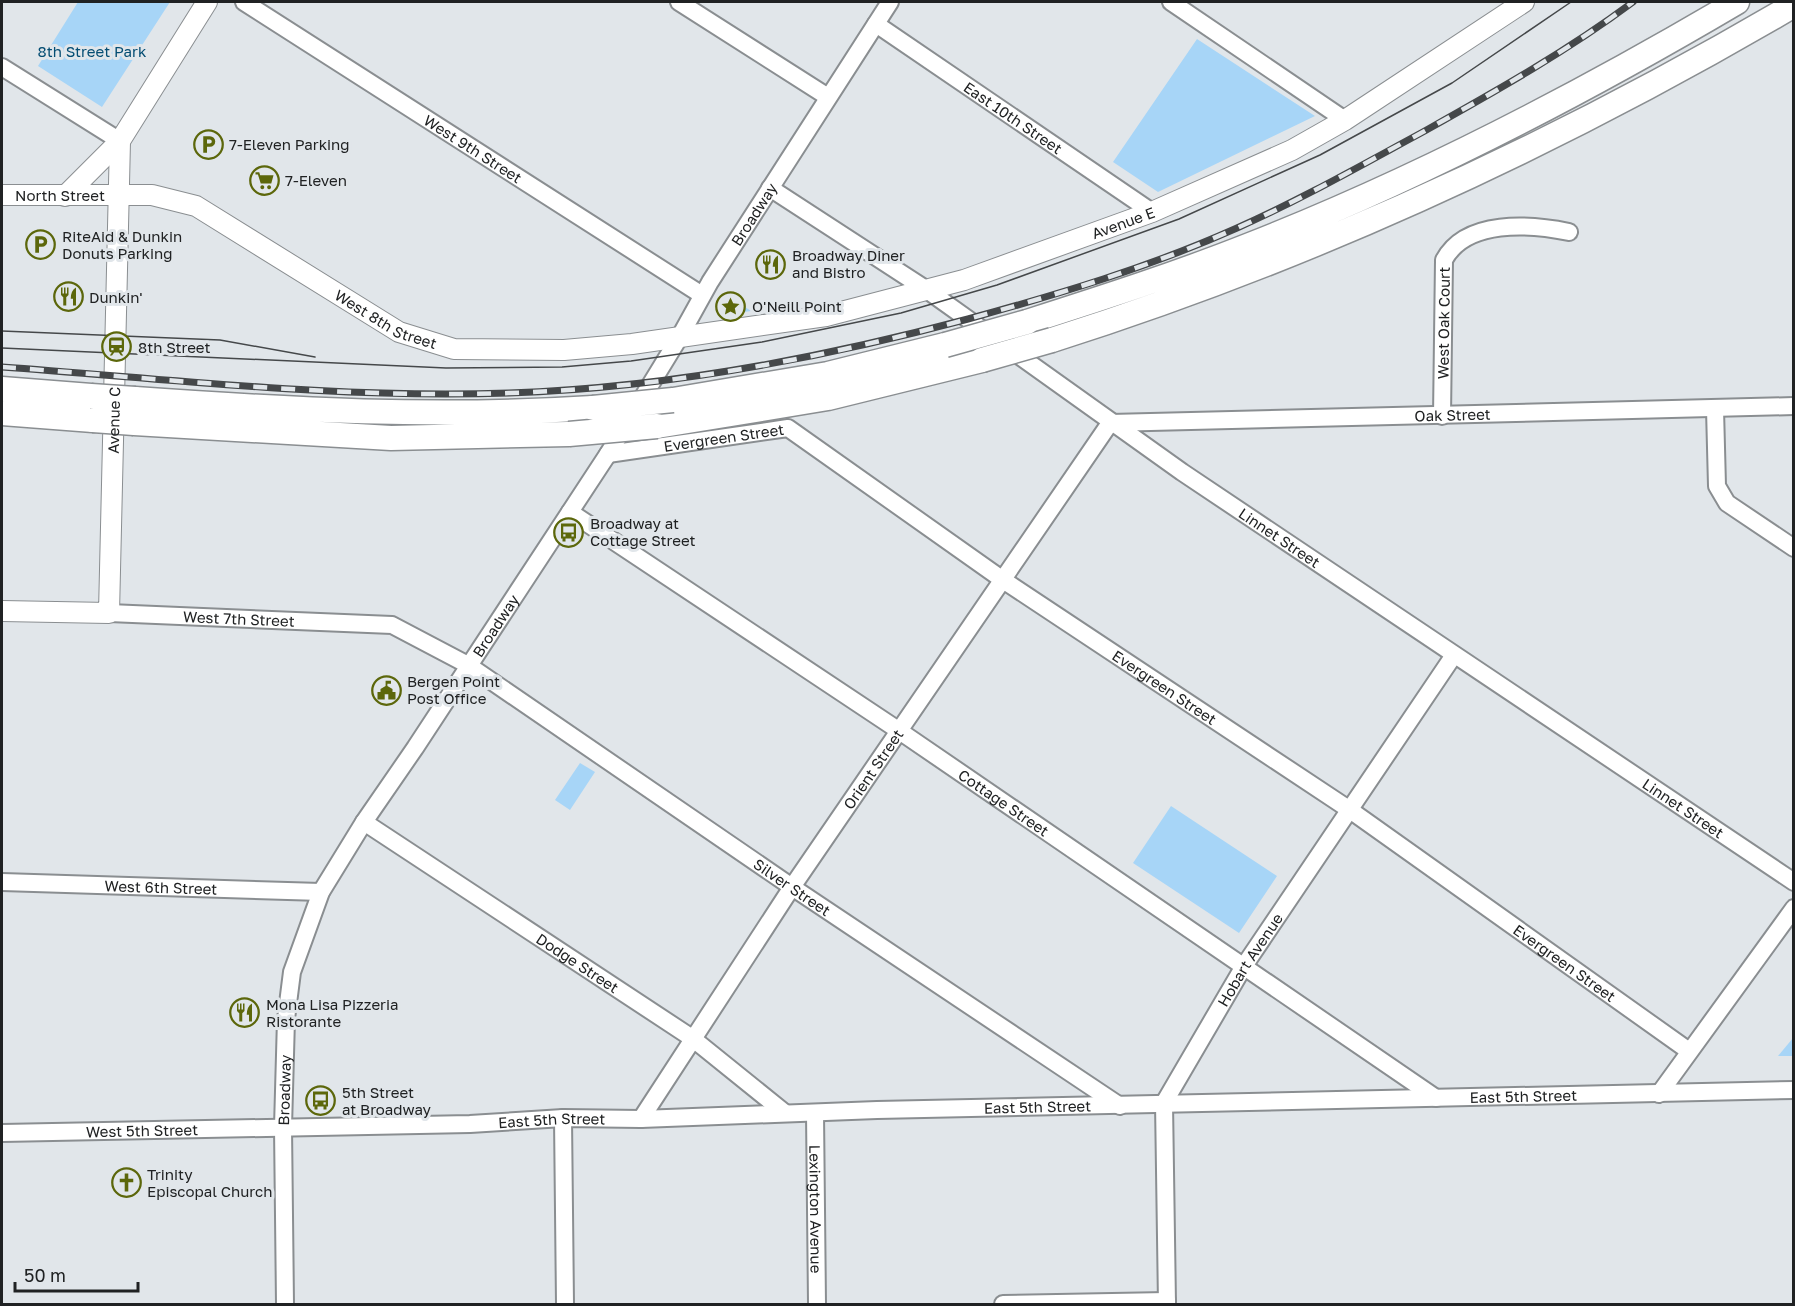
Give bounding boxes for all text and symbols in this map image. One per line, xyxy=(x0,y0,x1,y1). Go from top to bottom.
park label: 8th Street Park xyxy=(38,42,147,60)
street label: East 10th Street xyxy=(960,78,1066,157)
street label: West 9th Street xyxy=(421,111,525,187)
parking icon: 7-Eleven Parking xyxy=(192,128,224,160)
place label: 7-Eleven Parking xyxy=(229,135,350,153)
supermarket icon: 7-Eleven xyxy=(248,164,280,196)
place label: 7-Eleven xyxy=(285,171,347,189)
street label: Broadway xyxy=(727,179,781,249)
street label: North Street xyxy=(15,186,105,204)
street label: Avenue E xyxy=(1089,203,1157,242)
place label: RiteAid & Dunkin Donuts Parking xyxy=(62,227,182,262)
parking icon: RiteAid & Dunkin Donuts Parking xyxy=(25,229,57,261)
place label: Broadway Diner and Bistro xyxy=(792,246,905,281)
restaurant icon: Broadway Diner and Bistro xyxy=(755,248,787,280)
street label: West Oak Court xyxy=(1433,267,1453,379)
restaurant icon: Dunkin' xyxy=(52,281,84,313)
street label: West 8th Street xyxy=(332,285,439,352)
place label: Dunkin' xyxy=(89,288,143,306)
place icon: O'Neill Point xyxy=(715,290,747,322)
place label: O'Neill Point xyxy=(752,297,842,315)
station icon: 8th Street xyxy=(101,331,133,363)
place label: 8th Street xyxy=(138,338,211,356)
street label: Avenue C xyxy=(104,386,123,454)
street label: Oak Street xyxy=(1414,405,1491,424)
street label: Evergreen Street xyxy=(662,420,785,455)
street label: Linnet Street xyxy=(1236,504,1324,571)
place label: Broadway at Cottage Street xyxy=(590,514,696,549)
bus stop icon: Broadway at Cottage Street xyxy=(553,516,585,548)
street label: Broadway xyxy=(468,590,523,660)
street label: West 7th Street xyxy=(183,607,295,630)
street label: Evergreen Street xyxy=(1109,646,1220,728)
place label: Bergen Point Post Office xyxy=(407,672,500,707)
public building icon: Bergen Point Post Office xyxy=(370,674,402,706)
street label: Orient Street xyxy=(839,725,907,812)
street label: Cottage Street xyxy=(955,765,1052,840)
street label: Linnet Street xyxy=(1639,774,1727,842)
street label: Silver Street xyxy=(750,854,834,919)
street label: West 6th Street xyxy=(104,876,218,898)
street label: Hobart Avenue xyxy=(1213,909,1286,1010)
street label: Evergreen Street xyxy=(1510,920,1619,1005)
street label: Dodge Street xyxy=(533,929,622,996)
place label: Mona Lisa Pizzeria Ristorante xyxy=(266,995,398,1030)
restaurant icon: Mona Lisa Pizzeria Ristorante xyxy=(229,997,261,1029)
street label: Broadway xyxy=(274,1054,294,1126)
place label: 5th Street at Broadway xyxy=(342,1083,432,1118)
bus stop icon: 5th Street at Broadway xyxy=(305,1085,337,1117)
street label: East 5th Street xyxy=(1470,1086,1577,1106)
street label: East 5th Street xyxy=(984,1096,1091,1117)
street label: East 5th Street xyxy=(498,1109,606,1131)
street label: West 5th Street xyxy=(86,1120,198,1140)
street label: Lexington Avenue xyxy=(806,1145,826,1274)
place label: Trinity Episcopal Church xyxy=(147,1165,272,1200)
church icon: Trinity Episcopal Church xyxy=(110,1167,142,1199)
scale bar xyxy=(15,1255,138,1293)
text: 50 m xyxy=(24,1264,66,1286)

